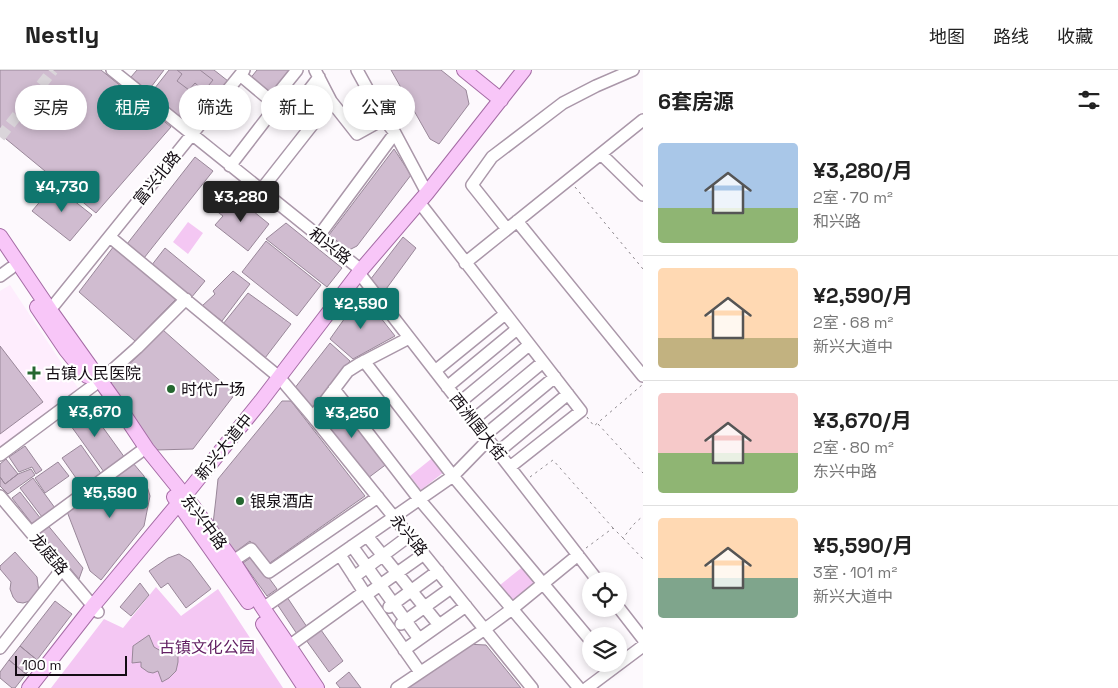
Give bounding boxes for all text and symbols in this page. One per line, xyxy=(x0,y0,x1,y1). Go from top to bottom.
text: Nestly xyxy=(25,19,99,50)
text: 地图 xyxy=(929,25,965,48)
text: 路线 xyxy=(993,25,1029,48)
text: 收藏 xyxy=(1057,25,1093,48)
chip: 买房 xyxy=(15,85,87,130)
chip: 租房 xyxy=(97,85,169,130)
chip: 筛选 xyxy=(179,85,251,130)
chip: 新上 xyxy=(261,85,333,130)
chip: 公寓 xyxy=(343,85,415,130)
icon: filters xyxy=(1075,86,1103,114)
text: 6套房源 xyxy=(658,88,734,115)
street label: 富兴北路 xyxy=(129,147,185,209)
text: ¥3,280/月 xyxy=(813,157,913,184)
icon: home xyxy=(698,163,758,223)
pin: ¥4,730 xyxy=(21,170,103,213)
text: ¥4,730 xyxy=(35,176,89,197)
pin: ¥3,280 xyxy=(200,180,282,223)
text: ¥3,280 xyxy=(214,186,268,207)
text: 2室 · 70 m² xyxy=(813,187,893,208)
text: 和兴路 xyxy=(813,211,861,232)
street label: 和兴路 xyxy=(305,223,355,269)
text: ¥2,590/月 xyxy=(813,282,913,309)
pin: ¥2,590 xyxy=(320,288,402,330)
icon: home xyxy=(698,288,758,348)
text: ¥2,590 xyxy=(334,293,388,314)
text: 2室 · 68 m² xyxy=(813,312,893,333)
text: 新兴大道中 xyxy=(813,336,893,357)
place label: 古镇人民医院 xyxy=(45,363,141,384)
marker: 古镇人民医院 xyxy=(27,366,41,380)
place label: 时代广场 xyxy=(181,379,245,400)
marker: 时代广场 xyxy=(165,383,177,395)
street label: 西洲围大街 xyxy=(445,389,511,465)
pin: ¥3,670 xyxy=(54,396,136,438)
pin: ¥3,250 xyxy=(311,396,393,439)
text: ¥3,670 xyxy=(69,401,122,422)
text: ¥3,250 xyxy=(325,402,379,423)
text: ¥3,670/月 xyxy=(813,407,912,434)
street label: 新兴大道中 xyxy=(191,409,257,485)
icon: home xyxy=(698,413,758,473)
text: 2室 · 80 m² xyxy=(813,437,894,458)
text: 东兴中路 xyxy=(813,461,877,482)
pin: ¥5,590 xyxy=(69,476,151,519)
text: ¥5,590 xyxy=(83,482,137,503)
street label: 东兴中路 xyxy=(176,490,232,554)
place label: 银泉酒店 xyxy=(250,491,314,512)
marker: 银泉酒店 xyxy=(234,495,246,507)
street label: 永兴路 xyxy=(386,510,432,560)
street label: 龙庭路 xyxy=(26,529,72,579)
text: ¥5,590/月 xyxy=(813,532,913,559)
icon: home xyxy=(698,538,758,598)
text: 3室 · 101 m² xyxy=(813,562,897,583)
map controls xyxy=(582,572,627,672)
button: locate xyxy=(582,572,627,617)
text: 新兴大道中 xyxy=(813,586,893,607)
button: layers xyxy=(582,627,627,672)
park label: 古镇文化公园 xyxy=(159,637,255,658)
scale bar xyxy=(15,653,128,676)
text: 100 m xyxy=(22,656,61,674)

